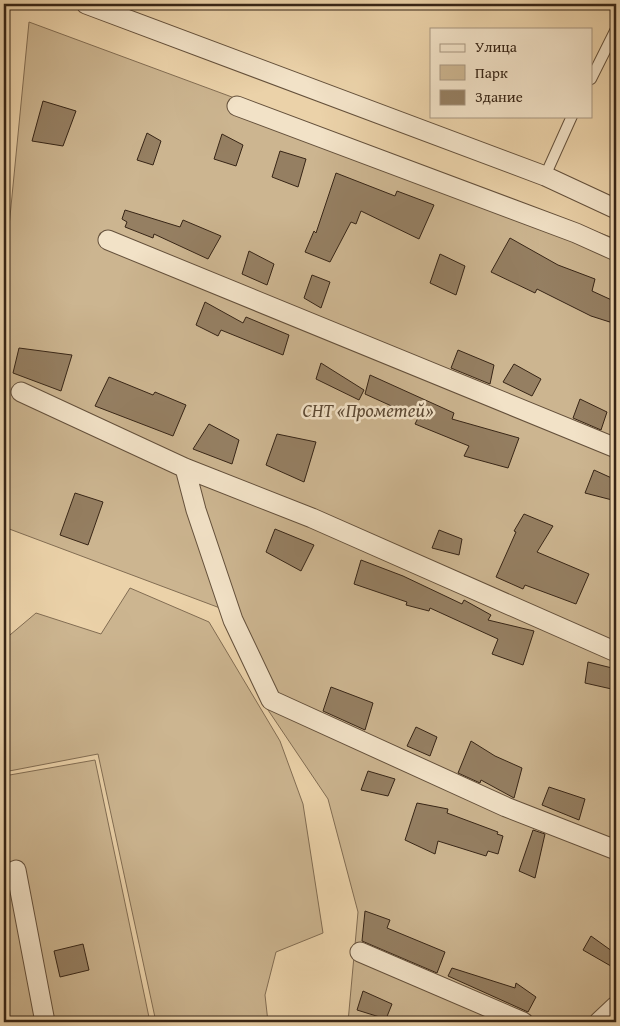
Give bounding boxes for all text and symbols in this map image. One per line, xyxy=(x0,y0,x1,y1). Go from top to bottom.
legend xyxy=(430,28,592,118)
text: Улица xyxy=(475,36,518,57)
text: Парк xyxy=(475,62,508,83)
text: Здание xyxy=(475,86,523,107)
park label: СНТ «Прометей» xyxy=(302,396,434,424)

